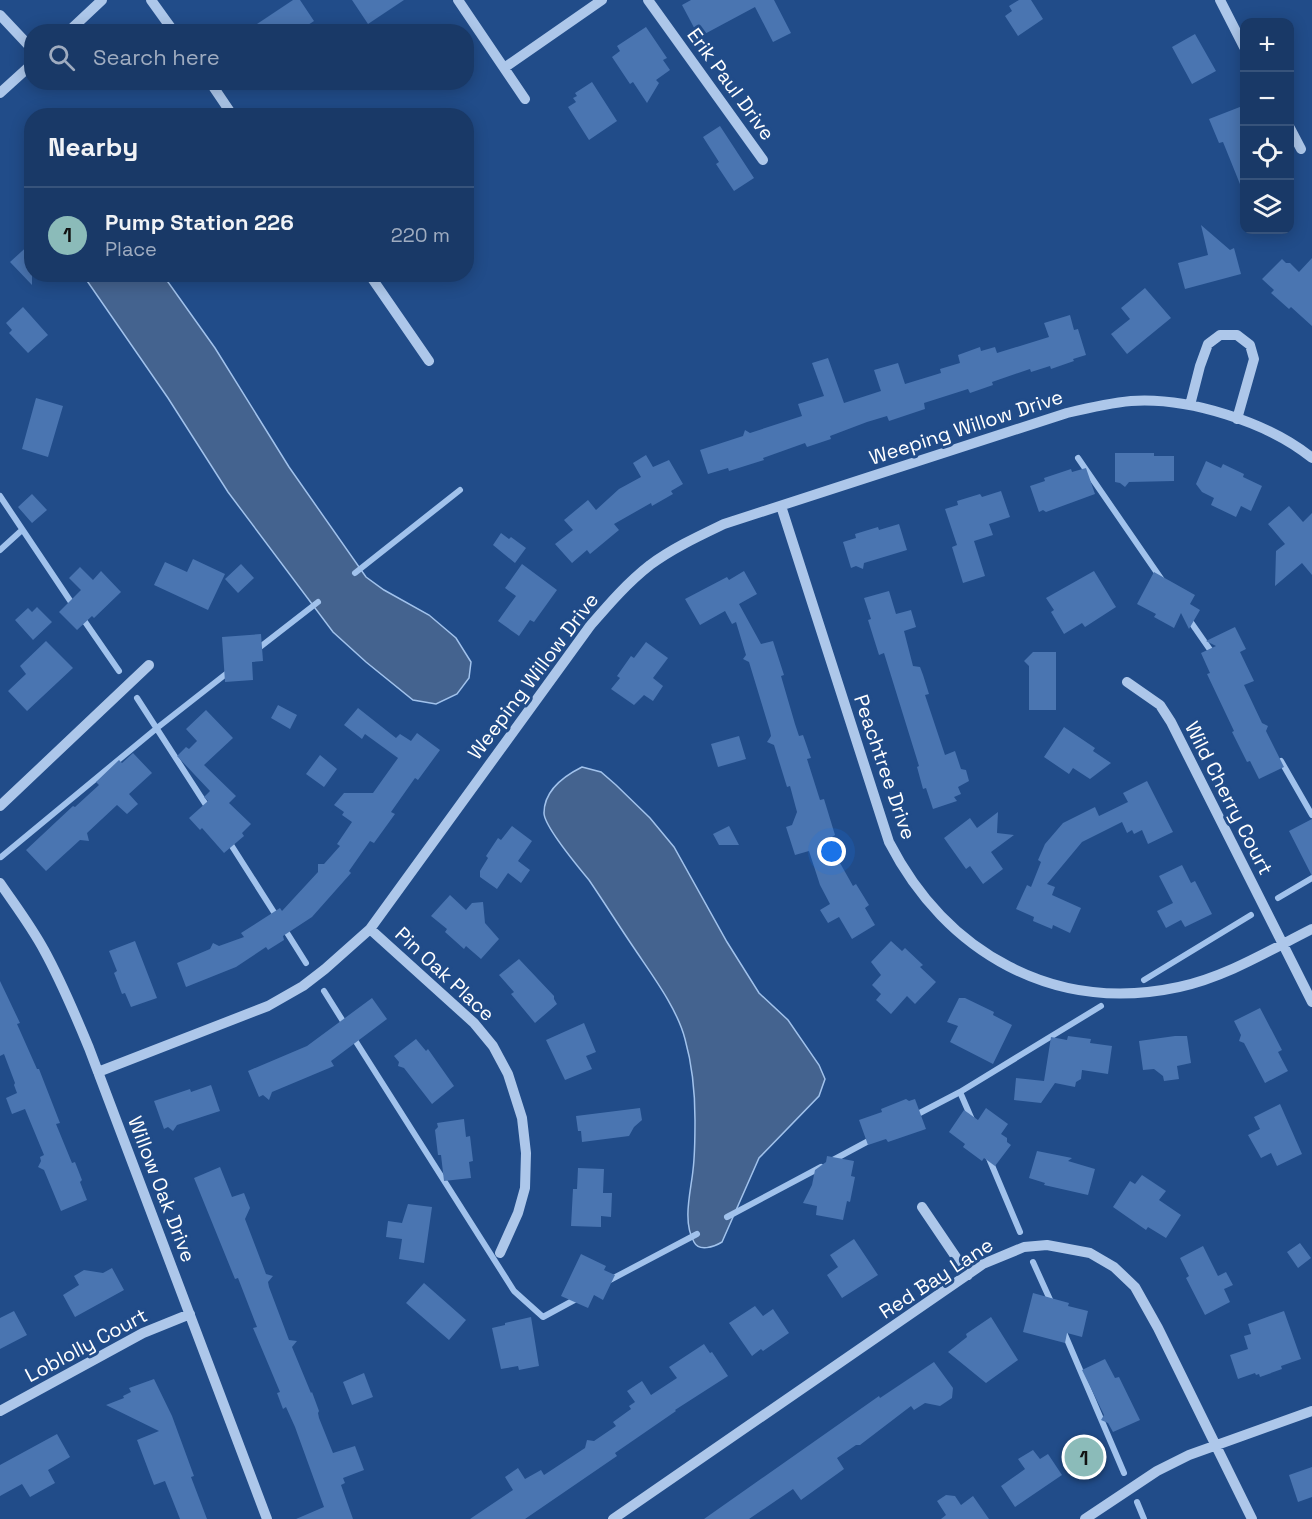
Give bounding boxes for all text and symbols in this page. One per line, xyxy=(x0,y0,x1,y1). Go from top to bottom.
map controls xyxy=(1240,18,1294,234)
button: + xyxy=(1240,18,1294,72)
street label: Erik Paul Drive xyxy=(681,23,781,145)
search box xyxy=(24,24,474,90)
icon: search xyxy=(45,41,78,74)
text: Search here xyxy=(93,43,220,71)
button: − xyxy=(1240,72,1294,126)
button: locate xyxy=(1240,126,1294,180)
text: Nearby xyxy=(48,130,138,164)
button: layers xyxy=(1240,180,1294,234)
text: Pump Station 226 xyxy=(105,208,294,236)
text: 1 xyxy=(63,222,72,248)
text: 220 m xyxy=(391,222,450,248)
text: Place xyxy=(105,236,157,262)
street label: Weeping Willow Drive xyxy=(866,383,1066,471)
street label: Weeping Willow Drive xyxy=(462,587,604,765)
street label: Peachtree Drive xyxy=(848,691,922,843)
street label: Wild Cherry Court xyxy=(1179,717,1279,879)
your location xyxy=(817,837,846,866)
street label: Pin Oak Place xyxy=(390,921,500,1027)
street label: Willow Oak Drive xyxy=(122,1112,202,1266)
street label: Red Bay Lane xyxy=(874,1231,998,1325)
street label: Loblolly Court xyxy=(20,1302,152,1388)
pin: 1 xyxy=(1064,1434,1104,1480)

